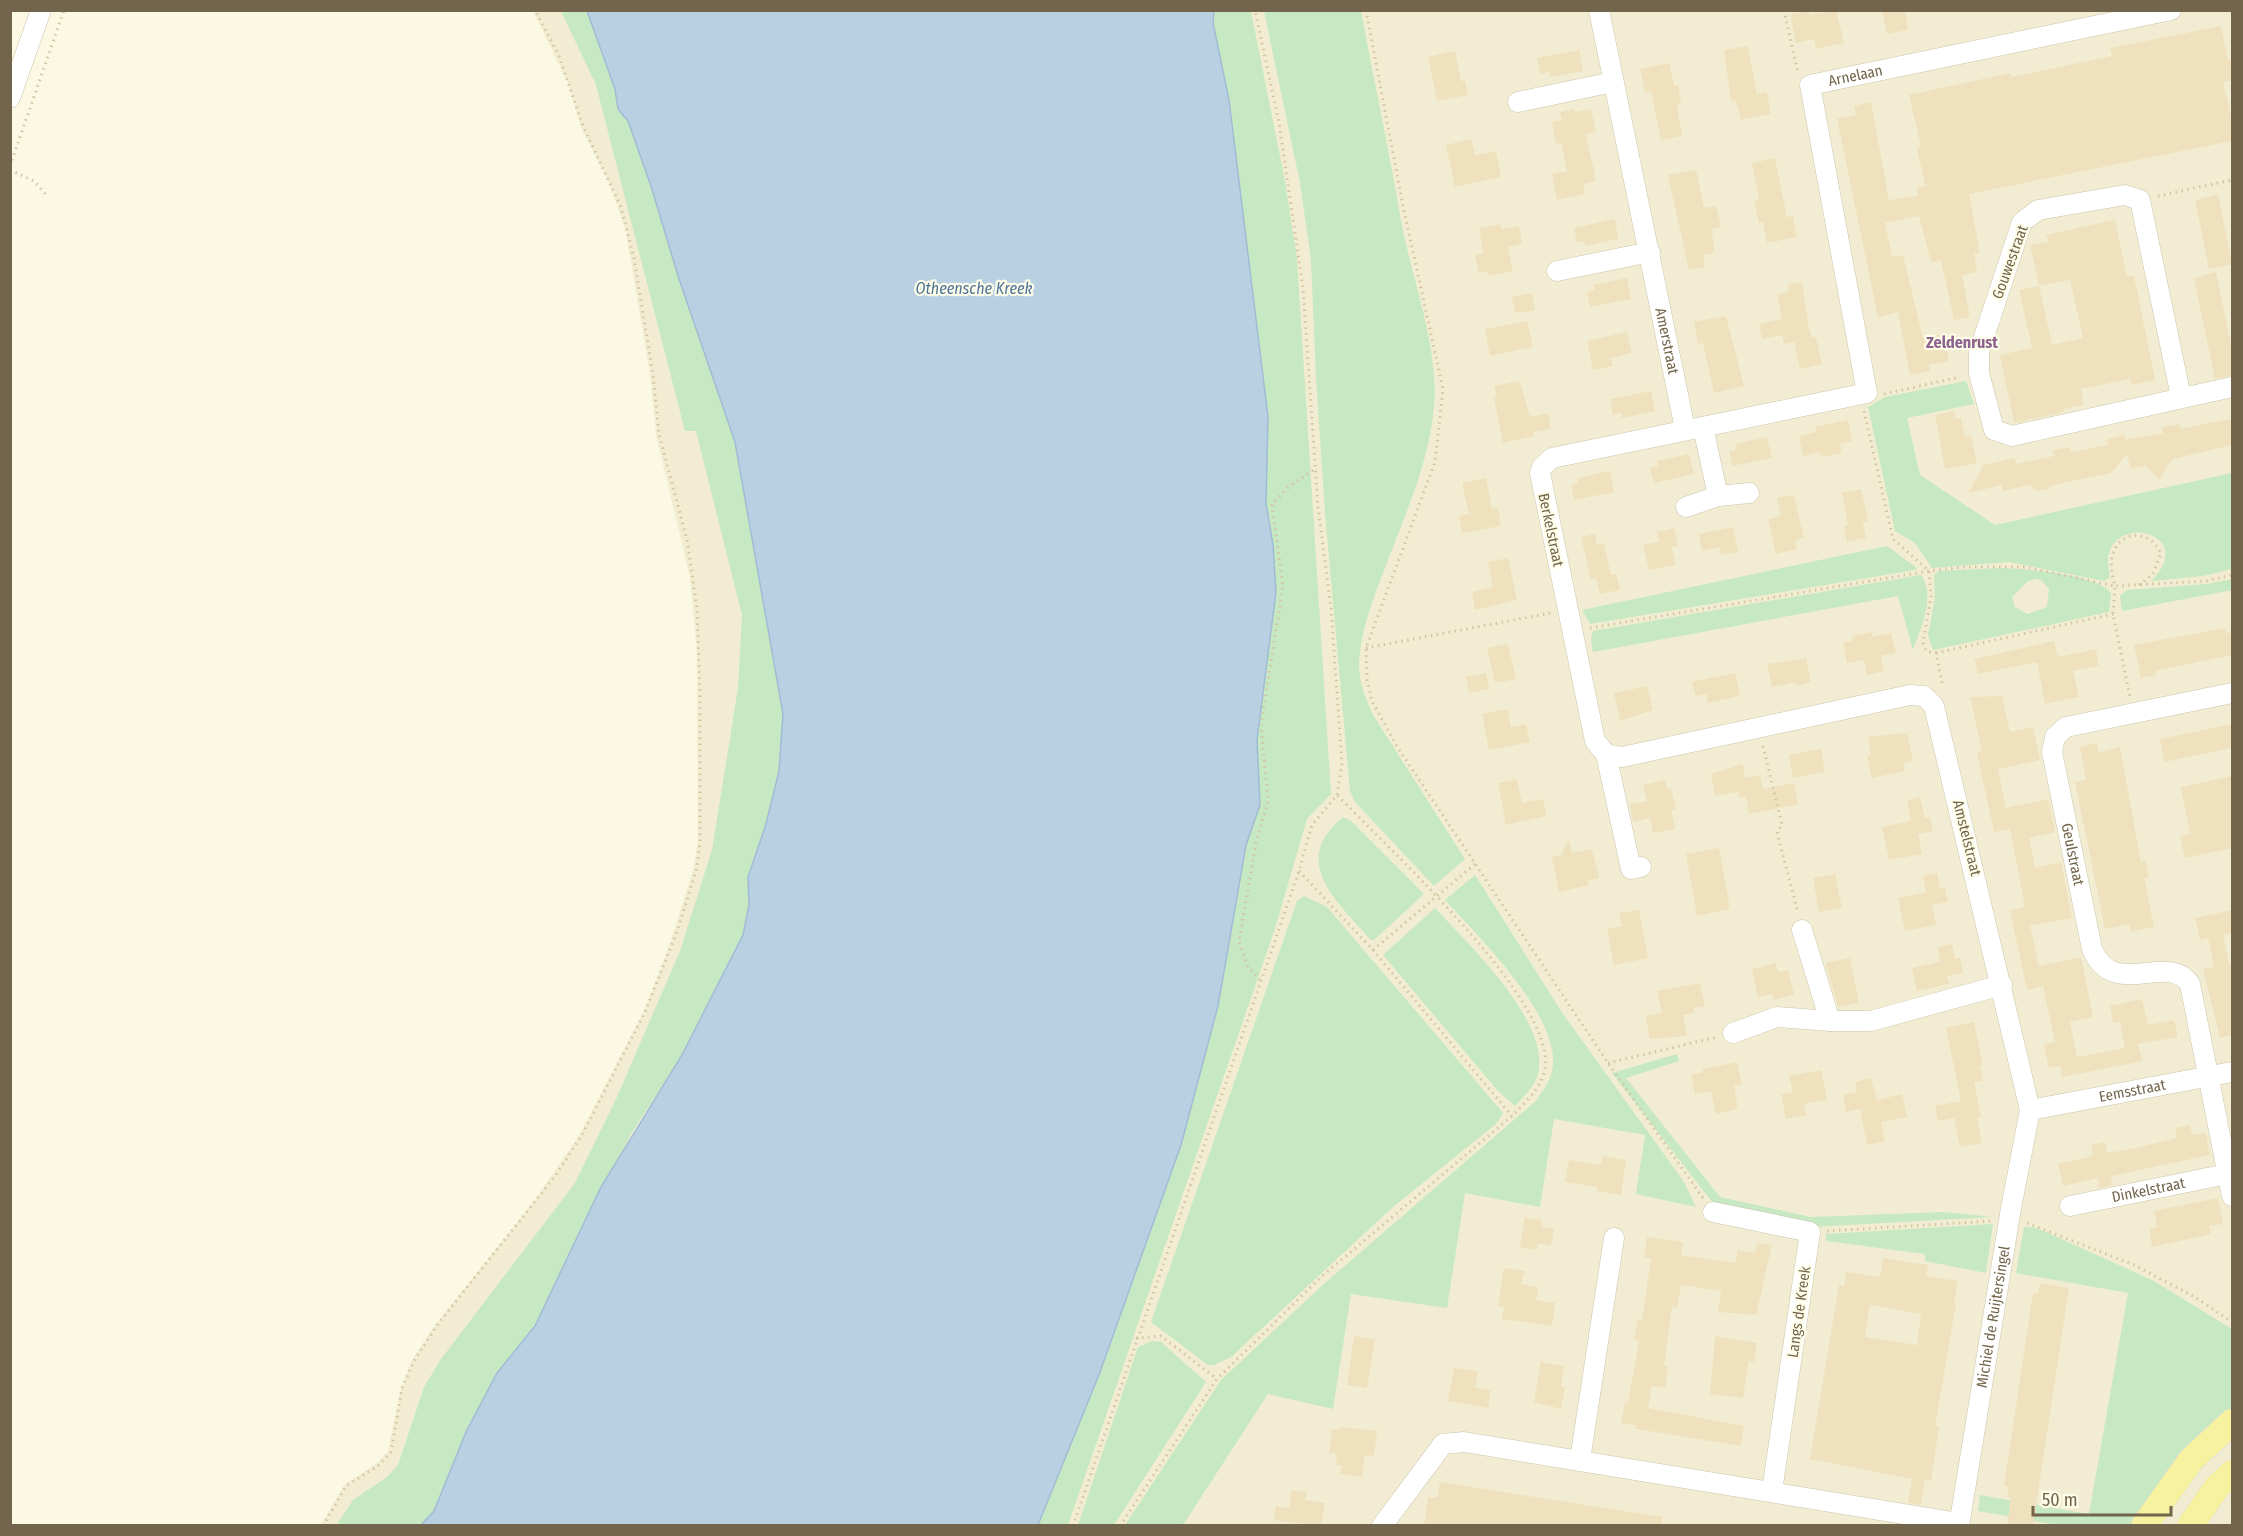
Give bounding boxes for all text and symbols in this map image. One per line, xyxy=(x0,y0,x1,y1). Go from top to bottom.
street label: Arnelaan xyxy=(1827,61,1884,90)
street label: Gouwestraat xyxy=(1988,223,2032,301)
water label: Otheensche Kreek xyxy=(916,279,1032,298)
street label: Amerstraat xyxy=(1651,306,1683,376)
district label: Zeldenrust xyxy=(1926,333,1998,352)
street label: Berkelstraat xyxy=(1534,492,1568,568)
street label: Amstelstraat xyxy=(1949,798,1985,878)
street label: Geulstraat xyxy=(2058,821,2088,887)
street label: Eemsstraat xyxy=(2097,1076,2167,1106)
street label: Dinkelstraat xyxy=(2110,1174,2187,1206)
street label: Michiel de Ruijtersingel xyxy=(1973,1244,2014,1389)
street label: Langs de Kreek xyxy=(1784,1265,1814,1359)
scale bar xyxy=(2033,1479,2171,1517)
text: 50 m xyxy=(2042,1489,2078,1511)

